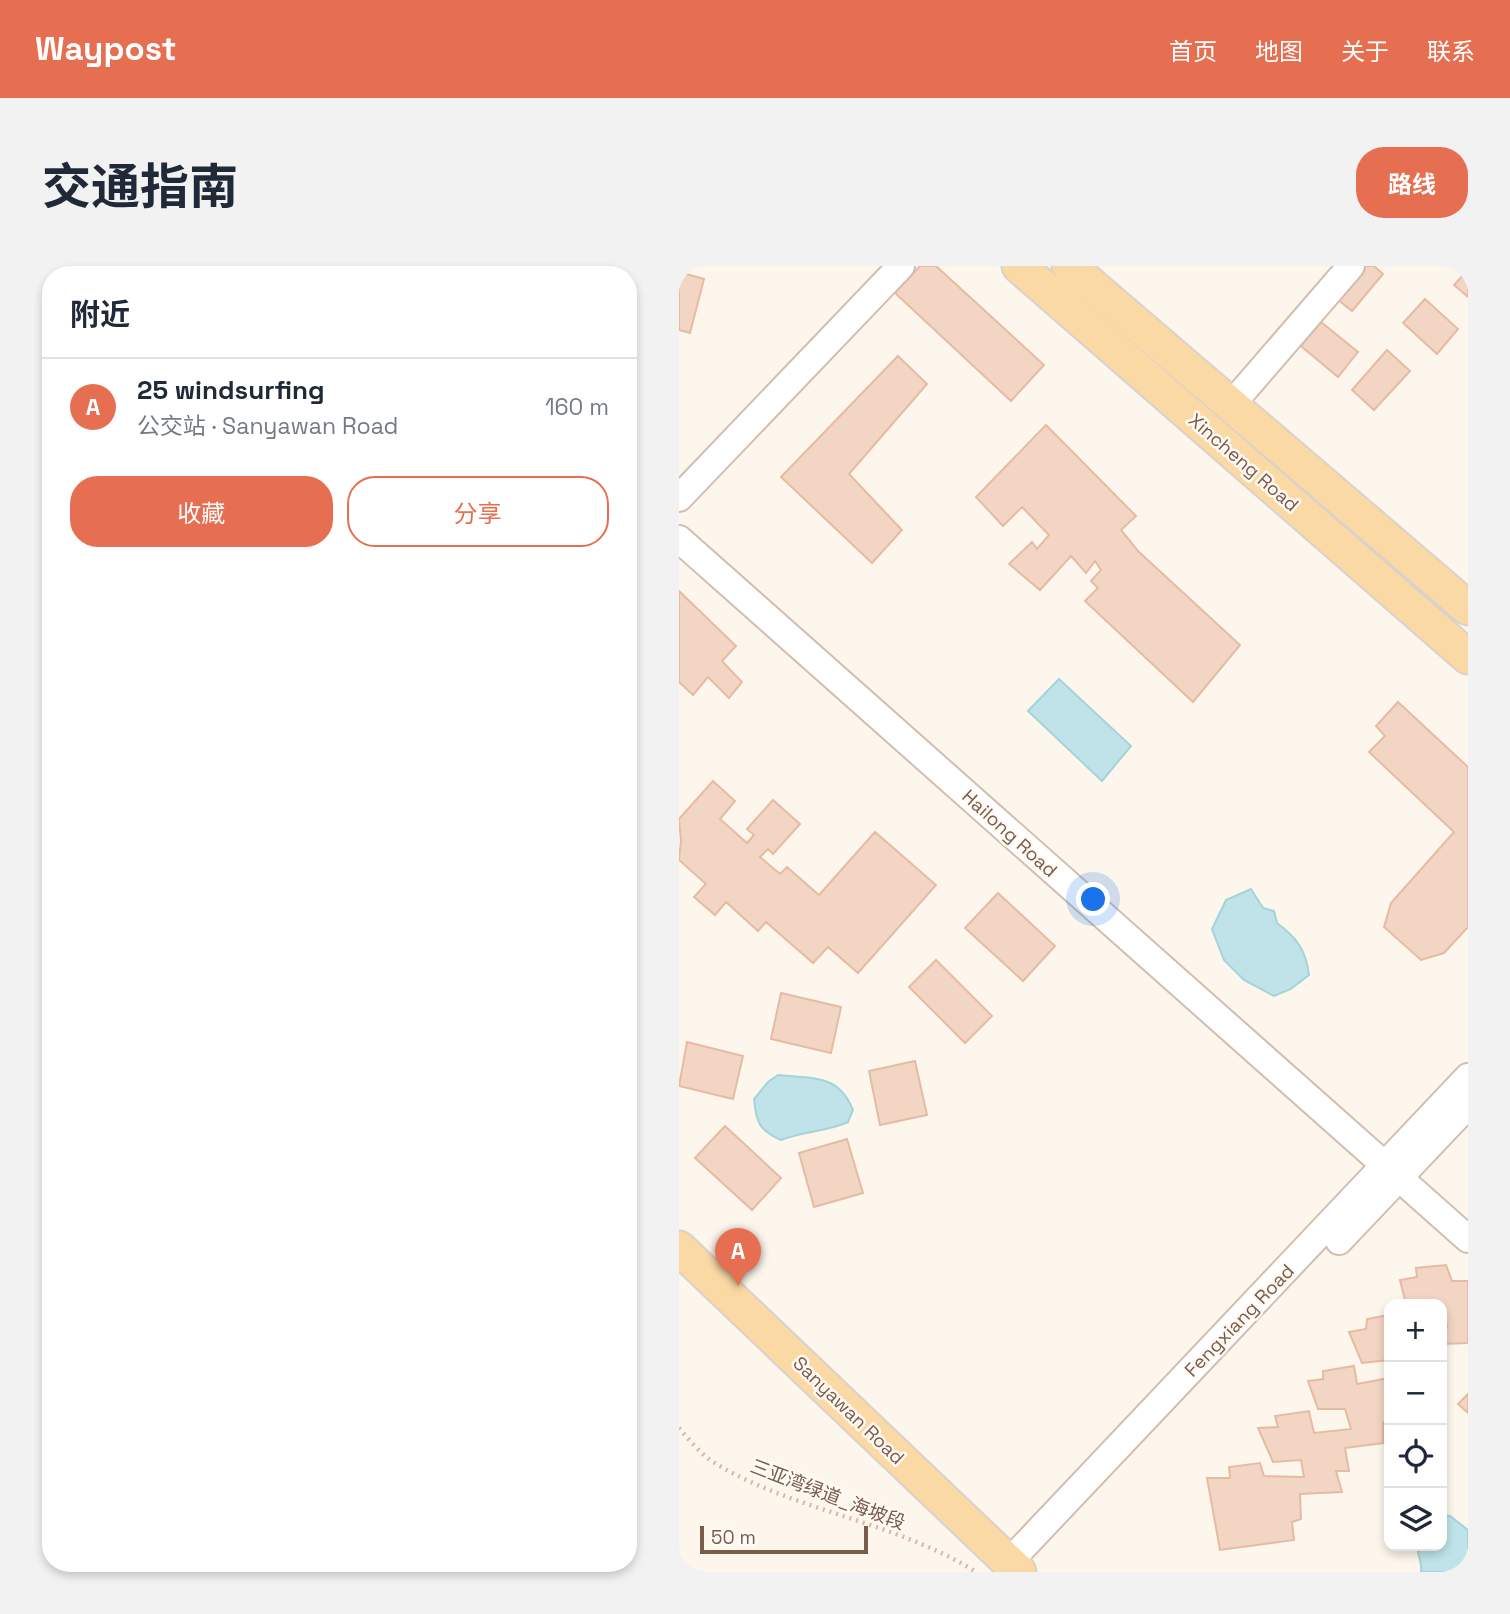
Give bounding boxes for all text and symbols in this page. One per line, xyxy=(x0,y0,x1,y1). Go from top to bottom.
text: Waypost xyxy=(35,28,177,70)
text: 首页 xyxy=(1169,36,1217,67)
text: 地图 xyxy=(1255,36,1303,67)
text: 关于 xyxy=(1341,36,1389,67)
text: 联系 xyxy=(1427,36,1475,67)
button: 路线 xyxy=(1356,147,1468,218)
text: 交通指南 xyxy=(42,156,238,218)
text: 附近 xyxy=(70,295,130,334)
text: 25 windsurfing xyxy=(137,373,325,407)
text: A xyxy=(86,392,100,422)
text: 160 m xyxy=(545,392,609,422)
street label: Xincheng Road xyxy=(1183,408,1304,517)
text: 公交站 · Sanyawan Road xyxy=(137,411,398,441)
button: 收藏 xyxy=(70,476,333,547)
button: 分享 xyxy=(347,476,609,547)
street label: Hailong Road xyxy=(957,784,1063,883)
your location xyxy=(1076,882,1110,916)
pin: A xyxy=(715,1228,761,1286)
street label: Fengxiang Road xyxy=(1179,1259,1300,1382)
map controls xyxy=(1384,1299,1447,1551)
button: + xyxy=(1384,1299,1447,1362)
street label: Sanyawan Road xyxy=(788,1351,910,1470)
button: − xyxy=(1384,1362,1447,1425)
button: locate xyxy=(1384,1425,1447,1488)
street label: 三亚湾绿道_海坡段 xyxy=(747,1453,909,1535)
button: layers xyxy=(1384,1488,1447,1551)
scale bar xyxy=(700,1523,868,1555)
text: 50 m xyxy=(711,1525,756,1550)

